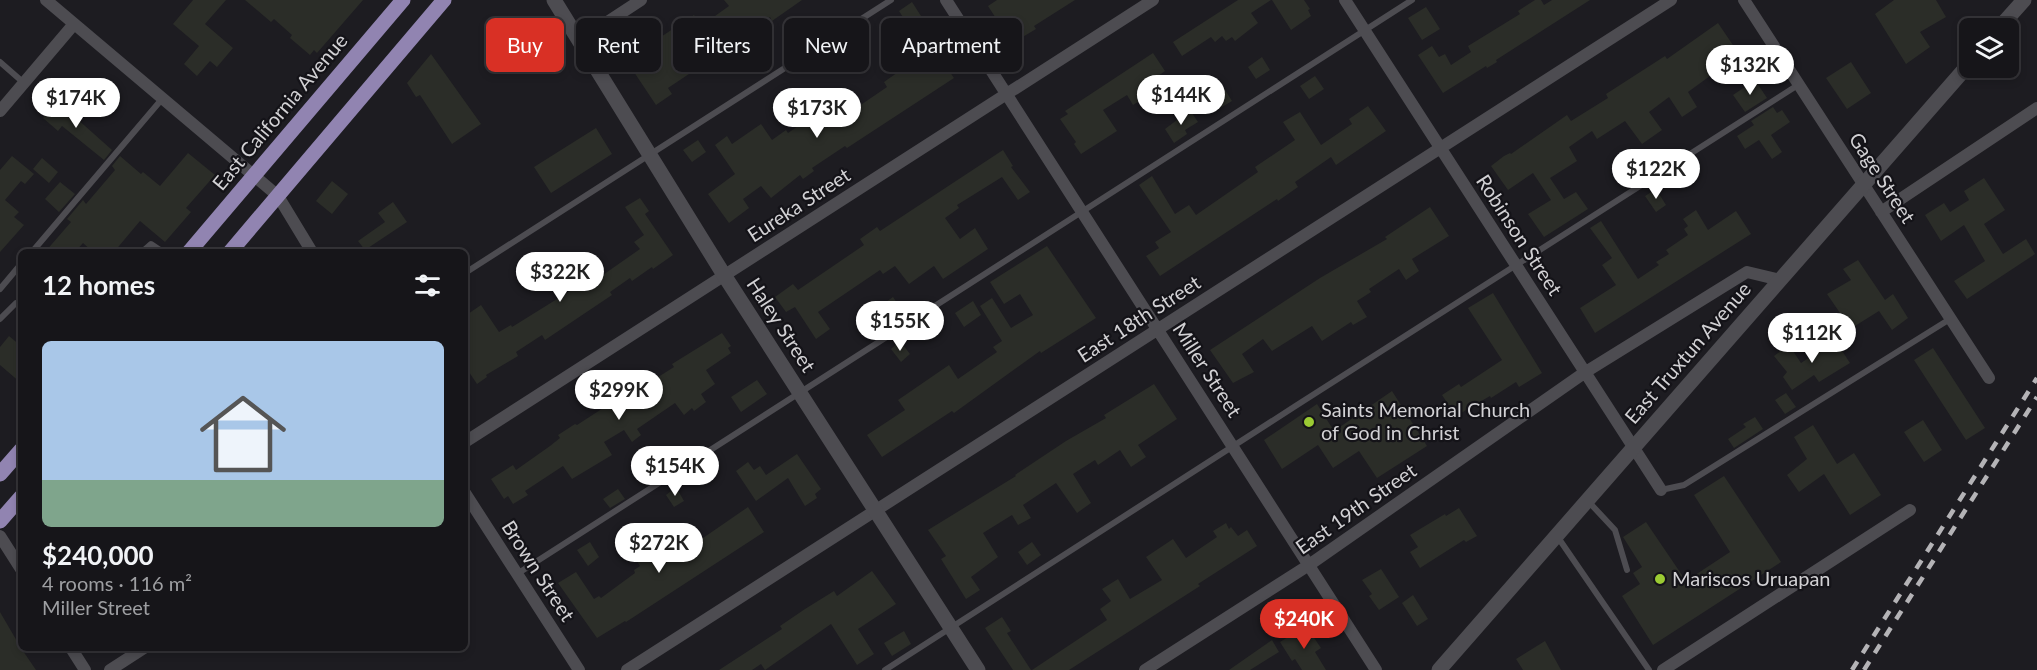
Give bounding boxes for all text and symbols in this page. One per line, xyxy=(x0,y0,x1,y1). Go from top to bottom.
chip: Buy xyxy=(486,18,564,72)
chip: Rent xyxy=(576,18,661,72)
chip: Filters xyxy=(673,18,772,72)
chip: New xyxy=(784,18,869,72)
chip: Apartment xyxy=(881,18,1022,72)
map controls xyxy=(1959,18,2019,78)
button: layers xyxy=(1959,18,2019,78)
street label: East California Avenue xyxy=(207,28,352,195)
pin: $132K xyxy=(1708,45,1792,96)
text: $132K xyxy=(1720,52,1780,76)
pin: $144K xyxy=(1139,75,1223,126)
pin: $174K xyxy=(34,78,118,129)
text: $144K xyxy=(1151,82,1211,106)
text: $174K xyxy=(46,85,106,109)
pin: $173K xyxy=(775,88,859,139)
text: $173K xyxy=(787,95,847,119)
street label: Gage Street xyxy=(1845,128,1921,227)
pin: $122K xyxy=(1614,149,1698,200)
text: $122K xyxy=(1626,156,1686,180)
street label: Eureka Street xyxy=(743,162,854,246)
street label: Robinson Street xyxy=(1472,169,1568,299)
pin: $322K xyxy=(518,252,602,303)
text: $322K xyxy=(530,259,590,283)
text: 12 homes xyxy=(42,269,155,301)
icon: filters xyxy=(411,269,444,302)
street label: East 18th Street xyxy=(1073,270,1204,367)
street label: Haley Street xyxy=(742,273,821,376)
street label: East Truxtun Avenue xyxy=(1619,277,1755,428)
pin: $155K xyxy=(858,301,942,352)
text: $155K xyxy=(870,308,930,332)
pin: $112K xyxy=(1770,313,1854,364)
street label: Miller Street xyxy=(1168,318,1247,421)
text: $112K xyxy=(1782,320,1842,344)
pin: $299K xyxy=(577,370,661,421)
text: $299K xyxy=(589,377,649,401)
icon: home xyxy=(189,380,297,488)
place label: Saints Memorial Church of God in Christ xyxy=(1321,397,1530,444)
marker: Saints Memorial Church of God in Christ xyxy=(1302,415,1316,429)
pin: $154K xyxy=(633,446,717,497)
text: $154K xyxy=(645,453,705,477)
street label: East 19th Street xyxy=(1291,458,1420,559)
street label: Brown Street xyxy=(497,516,580,625)
pin: $272K xyxy=(617,523,701,574)
text: $272K xyxy=(629,530,689,554)
text: $240,000 xyxy=(42,539,154,571)
place label: Mariscos Uruapan xyxy=(1672,566,1831,590)
text: 4 rooms · 116 m² xyxy=(42,571,192,595)
marker: Mariscos Uruapan xyxy=(1653,572,1667,586)
text: Miller Street xyxy=(42,595,150,619)
pin: $240K xyxy=(1262,599,1346,650)
text: $240K xyxy=(1274,606,1334,630)

